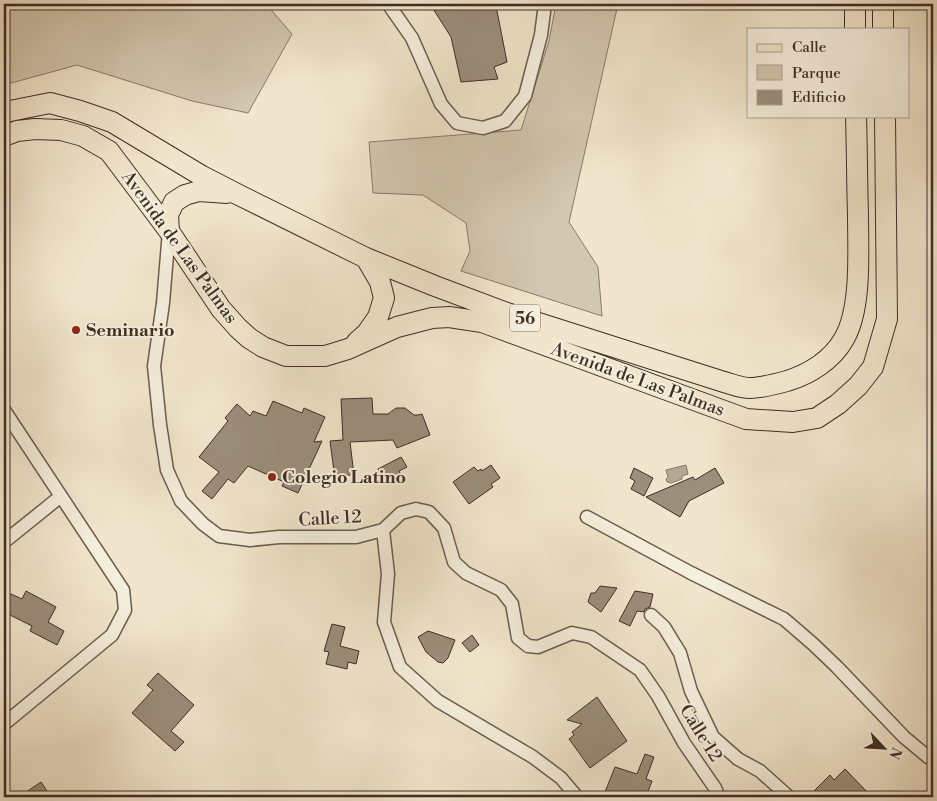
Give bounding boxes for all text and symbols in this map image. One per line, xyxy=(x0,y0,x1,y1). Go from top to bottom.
legend xyxy=(747,28,910,118)
text: Calle xyxy=(792,38,826,57)
text: Parque xyxy=(792,64,841,83)
text: Edificio xyxy=(792,88,846,107)
street label: Avenida de Las Palmas xyxy=(116,166,243,328)
road number: 56 xyxy=(510,304,540,332)
place label: Seminario xyxy=(86,319,175,342)
marker: Seminario xyxy=(70,324,82,336)
street label: Avenida de Las Palmas xyxy=(547,337,728,422)
place label: Colegio Latino xyxy=(282,466,406,489)
marker: Colegio Latino xyxy=(266,471,278,483)
street label: Calle 12 xyxy=(298,505,362,532)
street label: Calle 12 xyxy=(674,700,727,766)
north arrow xyxy=(860,724,910,774)
text: N xyxy=(884,744,905,762)

